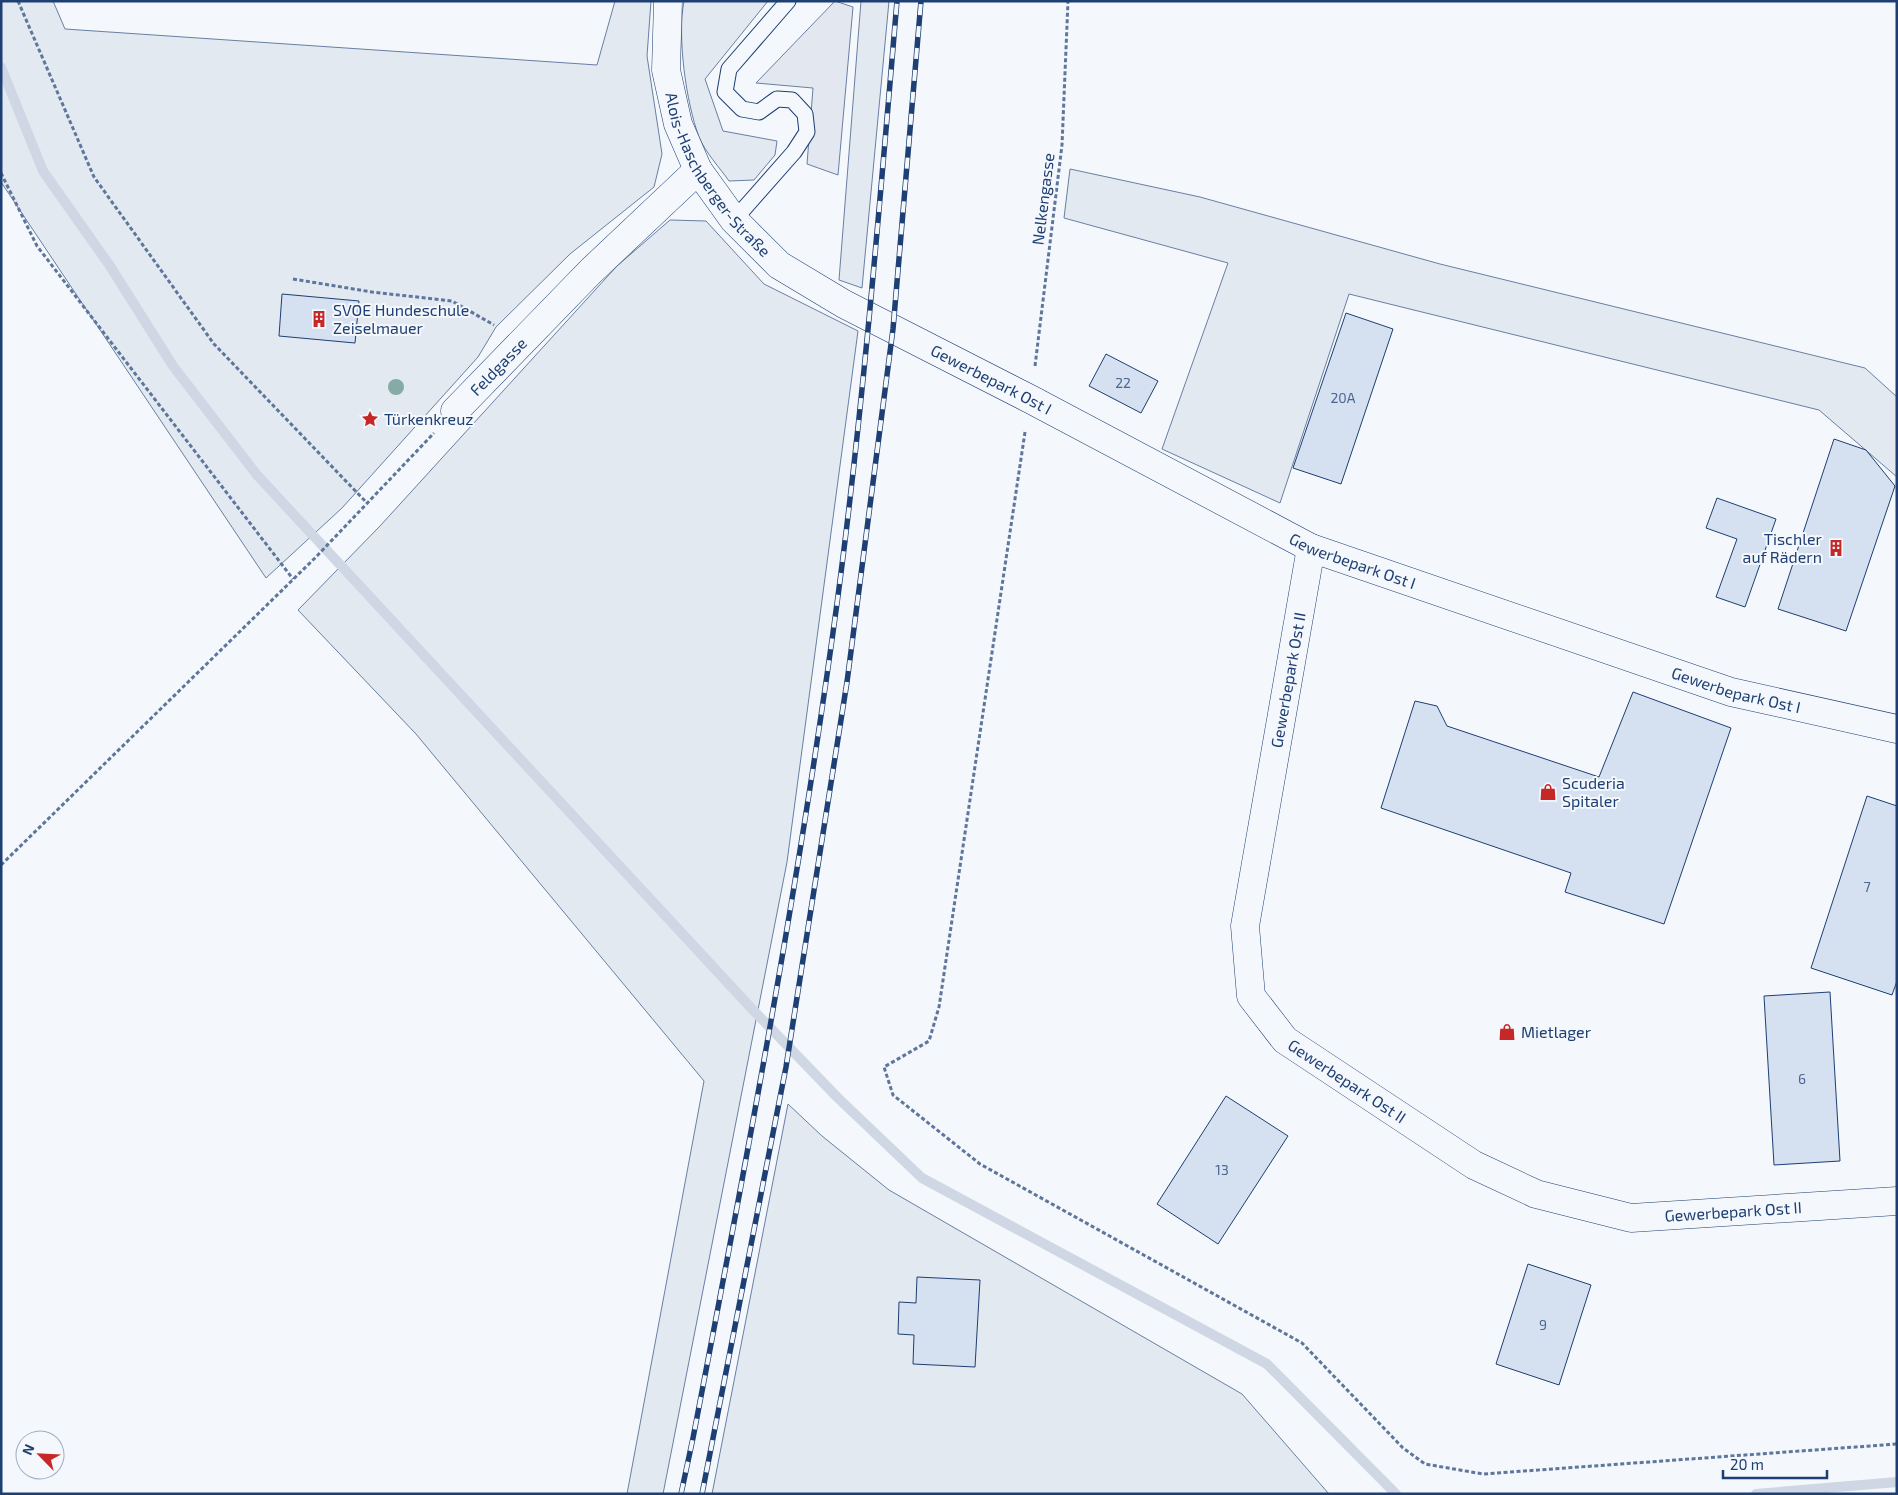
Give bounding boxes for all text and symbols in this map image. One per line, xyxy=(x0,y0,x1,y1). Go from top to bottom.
street label: Alois-Haschberger-Straße xyxy=(662,90,775,260)
street label: Nelkengasse xyxy=(1027,152,1058,246)
place label: SVOE Hundeschule Zeiselmauer xyxy=(333,300,469,337)
building icon: SVOE Hundeschule Zeiselmauer xyxy=(309,309,329,329)
street label: Feldgasse xyxy=(465,333,530,399)
street label: Gewerbepark Ost I xyxy=(928,340,1055,418)
house number: 22 xyxy=(1115,374,1131,391)
house number: 20A xyxy=(1330,389,1356,406)
place icon: Türkenkreuz xyxy=(360,409,380,429)
place label: Türkenkreuz xyxy=(384,409,473,428)
street label: Gewerbepark Ost I xyxy=(1286,528,1418,592)
place label: Tischler auf Rädern xyxy=(1743,529,1823,566)
building icon: Tischler auf Rädern xyxy=(1826,538,1846,558)
street label: Gewerbepark Ost II xyxy=(1266,611,1309,749)
street label: Gewerbepark Ost I xyxy=(1669,662,1803,716)
place label: Scuderia Spitaler xyxy=(1562,773,1625,810)
shop icon: Scuderia Spitaler xyxy=(1538,782,1558,802)
house number: 7 xyxy=(1863,878,1871,895)
shop icon: Mietlager xyxy=(1497,1022,1517,1042)
place label: Mietlager xyxy=(1521,1022,1592,1041)
street label: Gewerbepark Ost II xyxy=(1285,1035,1410,1126)
house number: 6 xyxy=(1798,1070,1806,1087)
house number: 13 xyxy=(1215,1161,1229,1178)
street label: Gewerbepark Ost II xyxy=(1664,1197,1802,1225)
house number: 9 xyxy=(1539,1316,1547,1333)
north arrow xyxy=(15,1430,65,1480)
text: N xyxy=(18,1441,37,1458)
scale bar xyxy=(1723,1448,1827,1480)
text: 20 m xyxy=(1730,1455,1764,1473)

